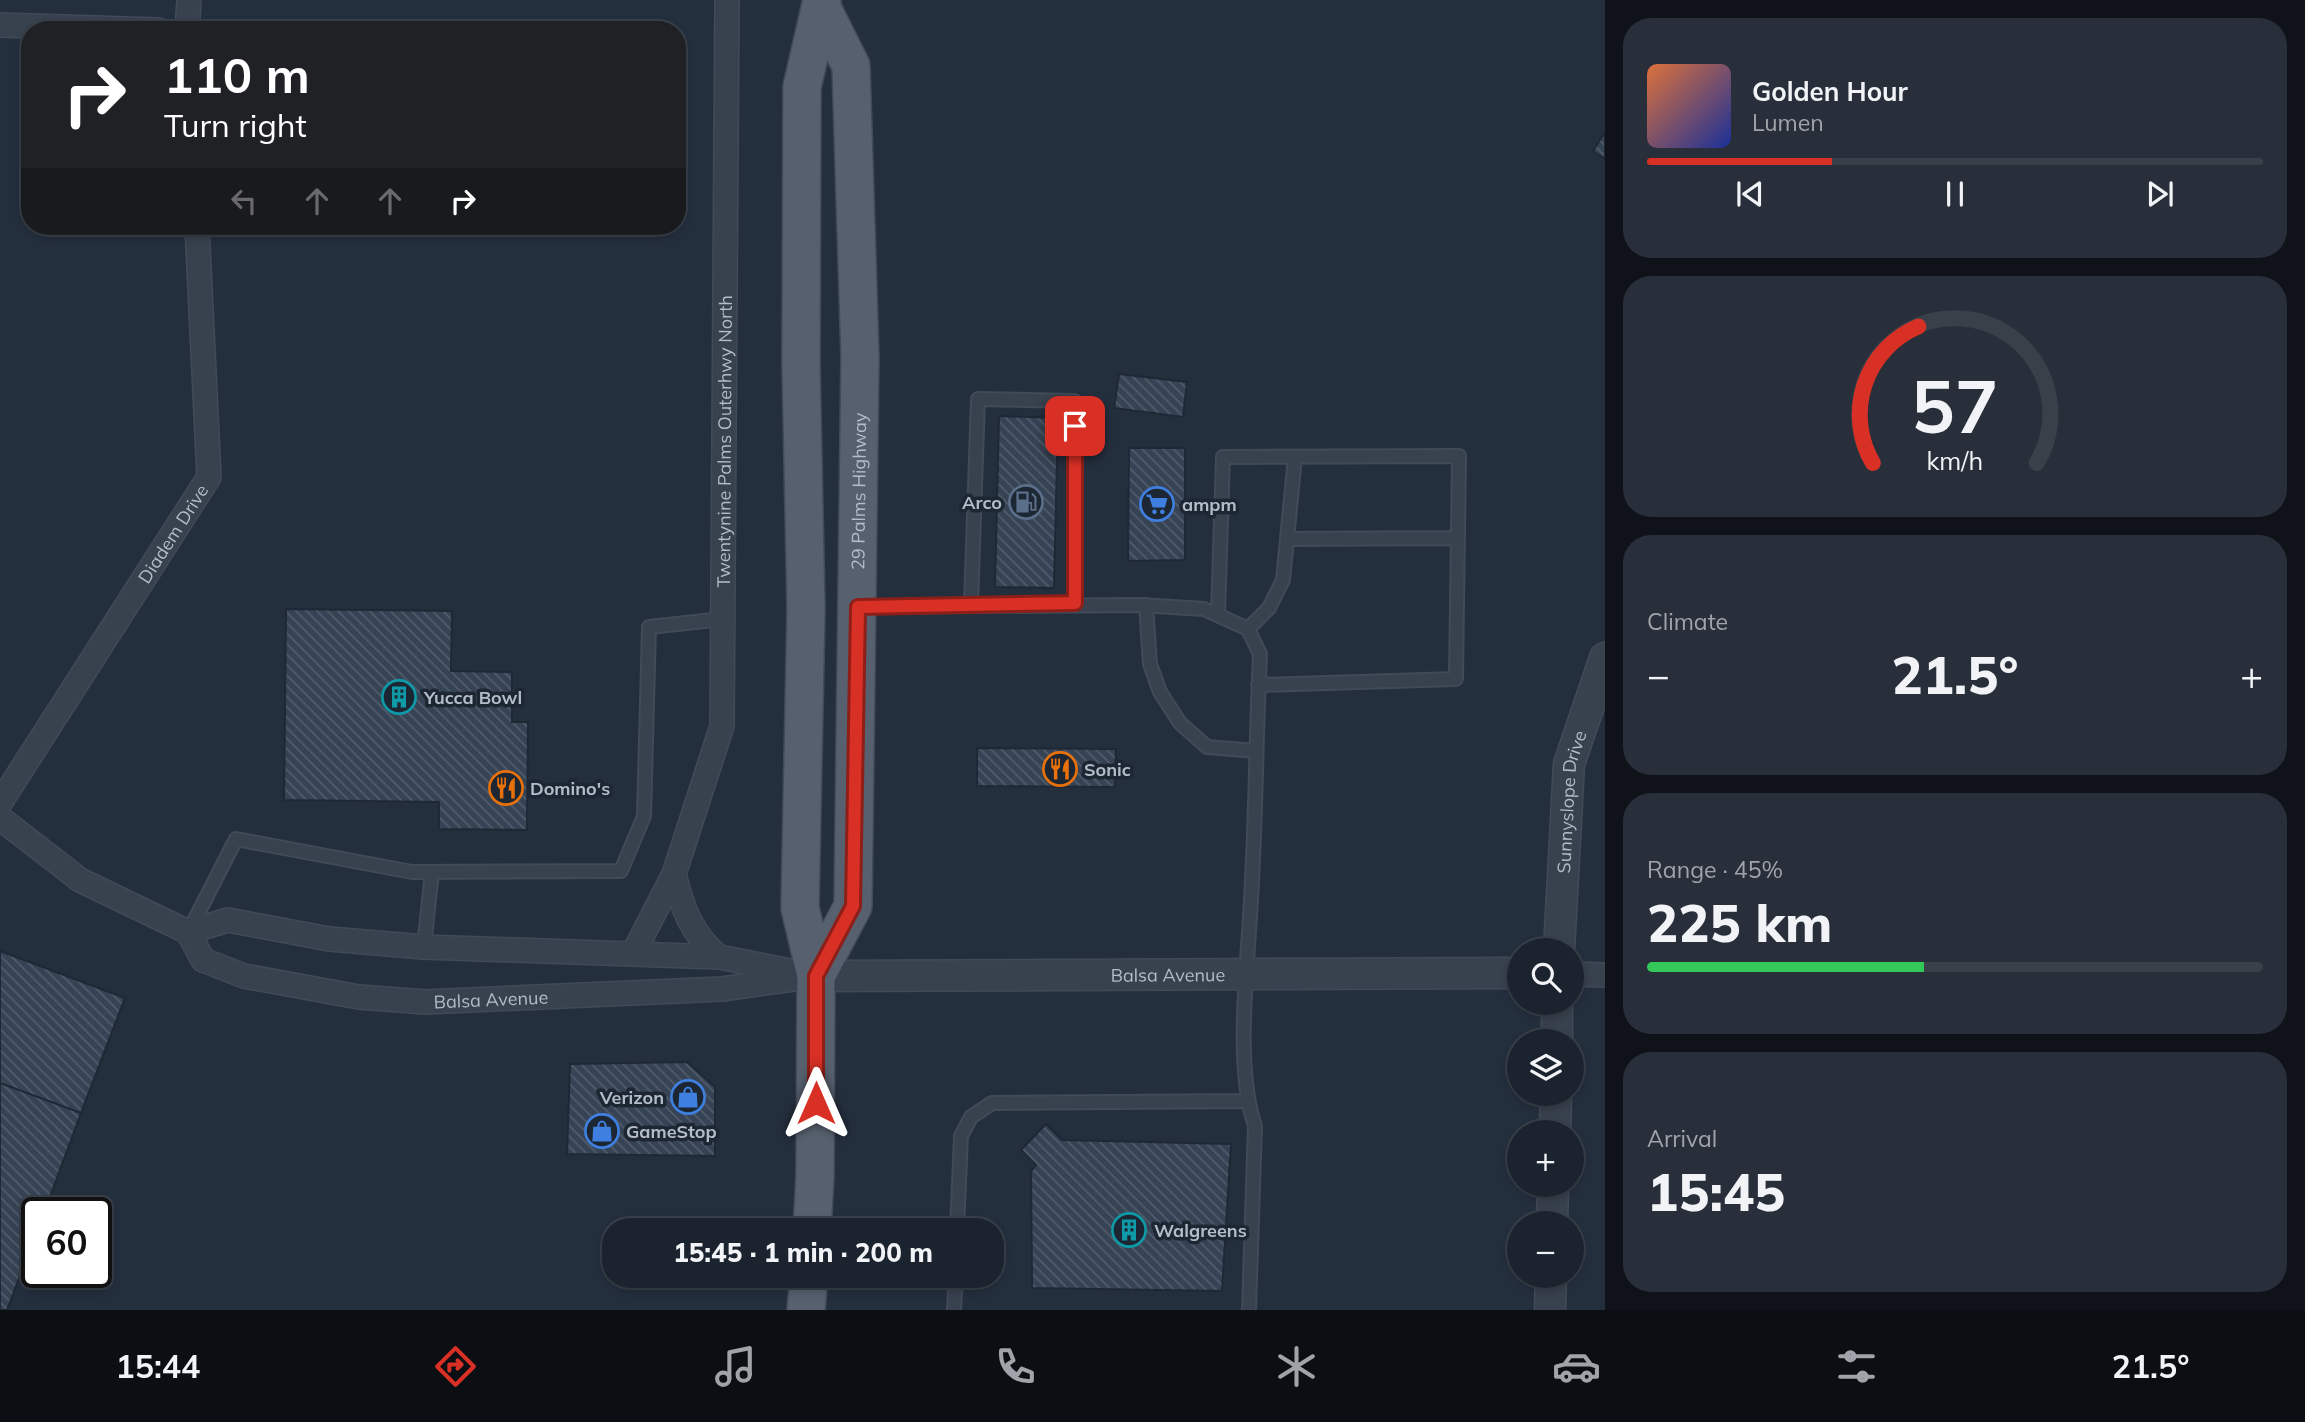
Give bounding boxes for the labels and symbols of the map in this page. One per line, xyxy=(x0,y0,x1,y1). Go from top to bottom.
street label: Twentynine Palms Outerhwy North xyxy=(711,295,736,588)
pin xyxy=(1045,396,1105,456)
street label: 29 Palms Highway xyxy=(846,412,871,570)
street label: Diadem Drive xyxy=(132,480,213,587)
fuel station icon: Arco xyxy=(1007,483,1045,521)
supermarket icon: ampm xyxy=(1138,485,1176,523)
place label: Arco xyxy=(962,491,1002,514)
place label: ampm xyxy=(1182,493,1237,516)
building icon: Yucca Bowl xyxy=(380,678,418,716)
place label: Yucca Bowl xyxy=(423,686,522,709)
street label: Sunnyslope Drive xyxy=(1552,727,1591,874)
restaurant icon: Sonic xyxy=(1041,750,1079,788)
place label: Sonic xyxy=(1084,758,1131,781)
restaurant icon: Domino's xyxy=(487,769,525,807)
place label: Domino's xyxy=(530,777,610,800)
street label: Balsa Avenue xyxy=(1111,963,1225,986)
street label: Balsa Avenue xyxy=(433,985,549,1013)
position arrow xyxy=(779,1066,853,1140)
shop icon: Verizon xyxy=(669,1078,707,1116)
place label: Verizon xyxy=(599,1086,664,1109)
shop icon: GameStop xyxy=(583,1112,621,1150)
place label: GameStop xyxy=(626,1120,717,1143)
speed limit sign: 60 xyxy=(21,1197,112,1288)
building icon: Walgreens xyxy=(1110,1211,1148,1249)
place label: Walgreens xyxy=(1154,1219,1247,1242)

